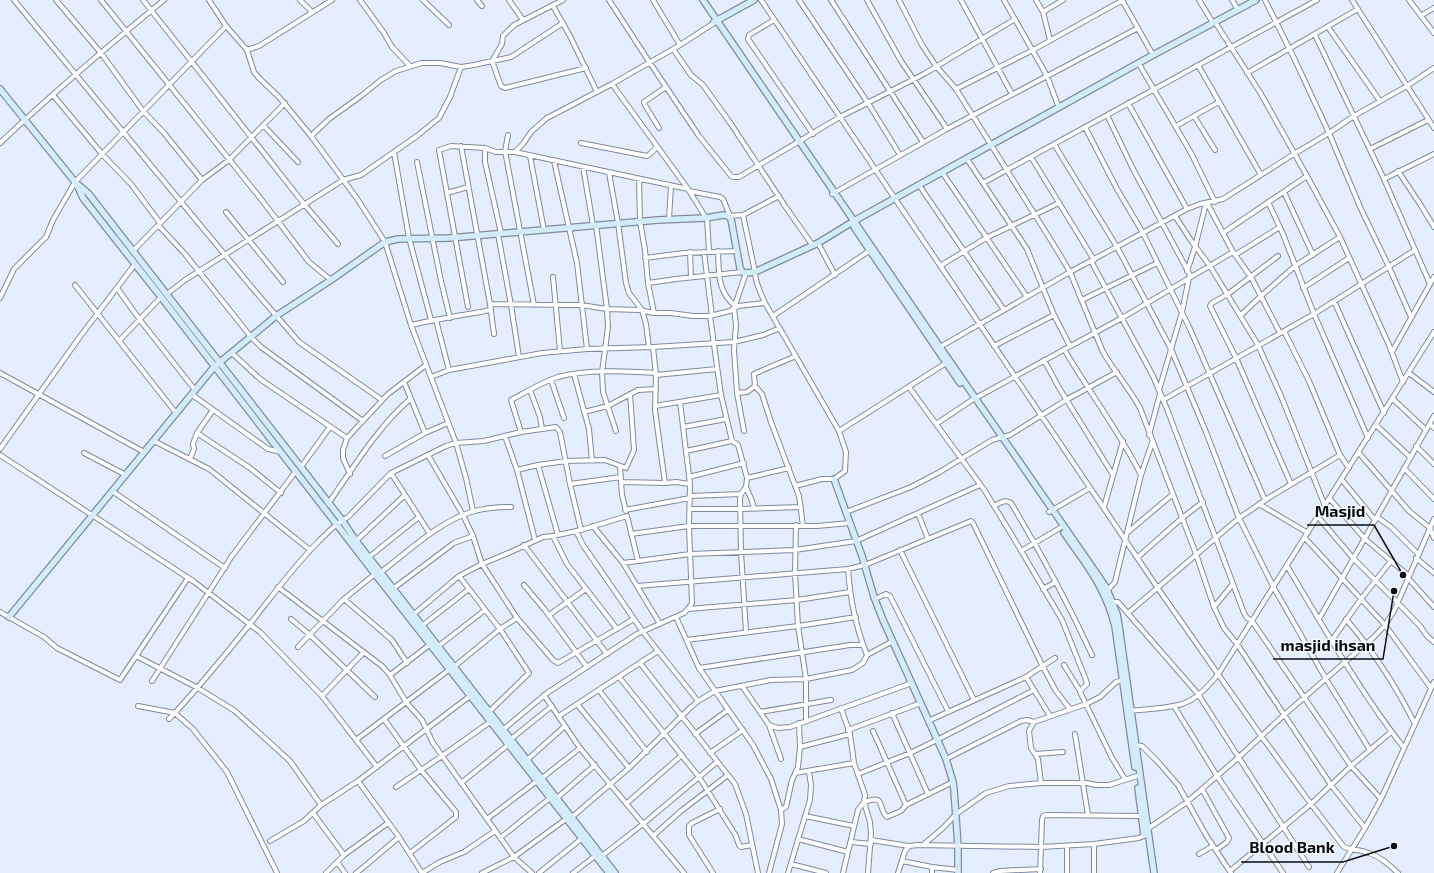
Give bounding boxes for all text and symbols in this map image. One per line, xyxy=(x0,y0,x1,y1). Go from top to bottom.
callout: Masjid xyxy=(1307,497,1374,525)
text: Masjid xyxy=(1315,501,1365,520)
callout: masjid ihsan xyxy=(1273,631,1383,659)
text: masjid ihsan xyxy=(1281,635,1375,654)
callout: Blood Bank xyxy=(1241,834,1343,862)
text: Blood Bank xyxy=(1249,837,1335,856)

